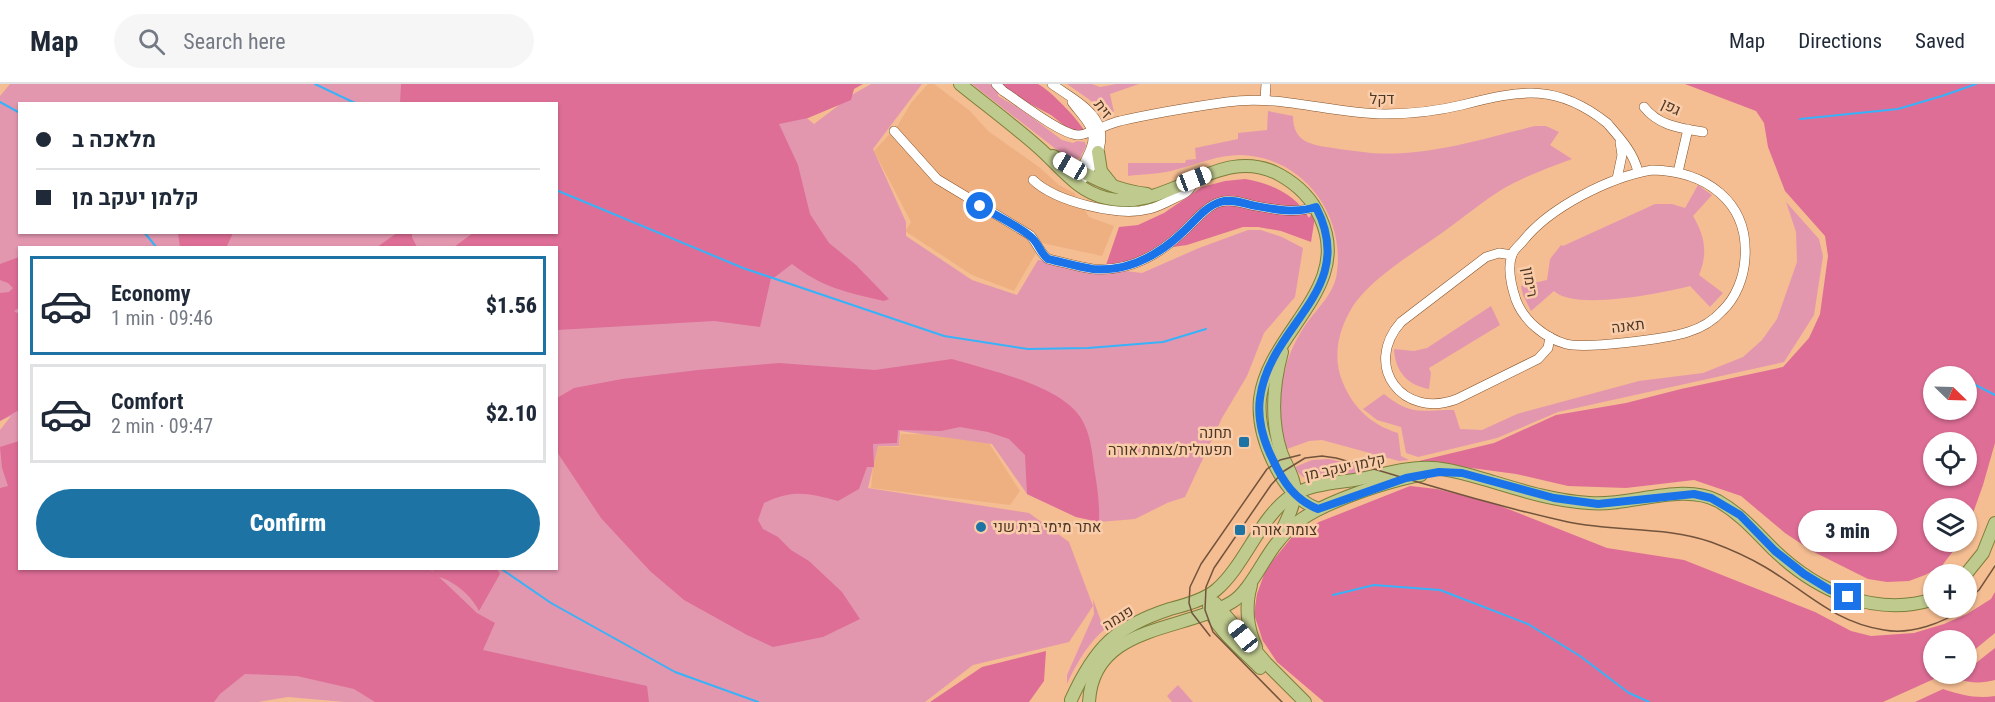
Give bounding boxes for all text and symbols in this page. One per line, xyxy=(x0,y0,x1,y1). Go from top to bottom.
search box xyxy=(114,14,534,68)
text: Map xyxy=(30,25,78,58)
icon: search xyxy=(135,25,168,58)
text: Search here xyxy=(183,29,286,54)
text: Map xyxy=(1729,29,1765,53)
text: Directions xyxy=(1798,29,1882,53)
text: Saved xyxy=(1915,29,1965,53)
street label: דקל xyxy=(1370,90,1395,108)
street label: גפן xyxy=(1658,95,1684,119)
street label: זית xyxy=(1090,96,1116,122)
text: מלאכה ב xyxy=(72,127,156,152)
car xyxy=(1050,149,1090,183)
car xyxy=(1174,164,1214,194)
text: קלמן יעקב מן xyxy=(72,185,199,210)
route start xyxy=(966,192,993,219)
street label: רימון xyxy=(1519,266,1541,298)
icon: car xyxy=(39,279,93,333)
text: Economy xyxy=(111,281,191,306)
text: $1.56 xyxy=(486,293,537,318)
text: 1 min · 09:46 xyxy=(111,306,213,330)
street label: תאנה xyxy=(1610,315,1646,337)
north arrow xyxy=(1923,366,1977,420)
map controls xyxy=(1923,366,1977,684)
icon: car xyxy=(39,387,93,441)
text: Comfort xyxy=(111,389,184,414)
text: $2.10 xyxy=(486,401,537,426)
text: 2 min · 09:47 xyxy=(111,414,213,438)
place label: תחנה תפעולית/צומת אורה xyxy=(1108,424,1232,459)
button: locate xyxy=(1923,432,1977,486)
marker: תחנה תפעולית/צומת אורה xyxy=(1237,435,1251,449)
street label: קלמן יעקב מן xyxy=(1303,450,1387,484)
button: Confirm xyxy=(36,489,540,558)
button: layers xyxy=(1923,498,1977,552)
callout: 3 min xyxy=(1798,510,1898,552)
place label: אתר מימי בית שני xyxy=(993,518,1101,536)
text: 3 min xyxy=(1825,519,1870,543)
marker: אתר מימי בית שני xyxy=(974,520,988,534)
place label: צומת אורה xyxy=(1252,521,1317,539)
marker: צומת אורה xyxy=(1233,523,1247,537)
button: + xyxy=(1923,564,1977,618)
route end xyxy=(1834,583,1861,610)
street label: פנמה xyxy=(1099,602,1137,634)
car xyxy=(1225,616,1261,656)
button: − xyxy=(1923,630,1977,684)

